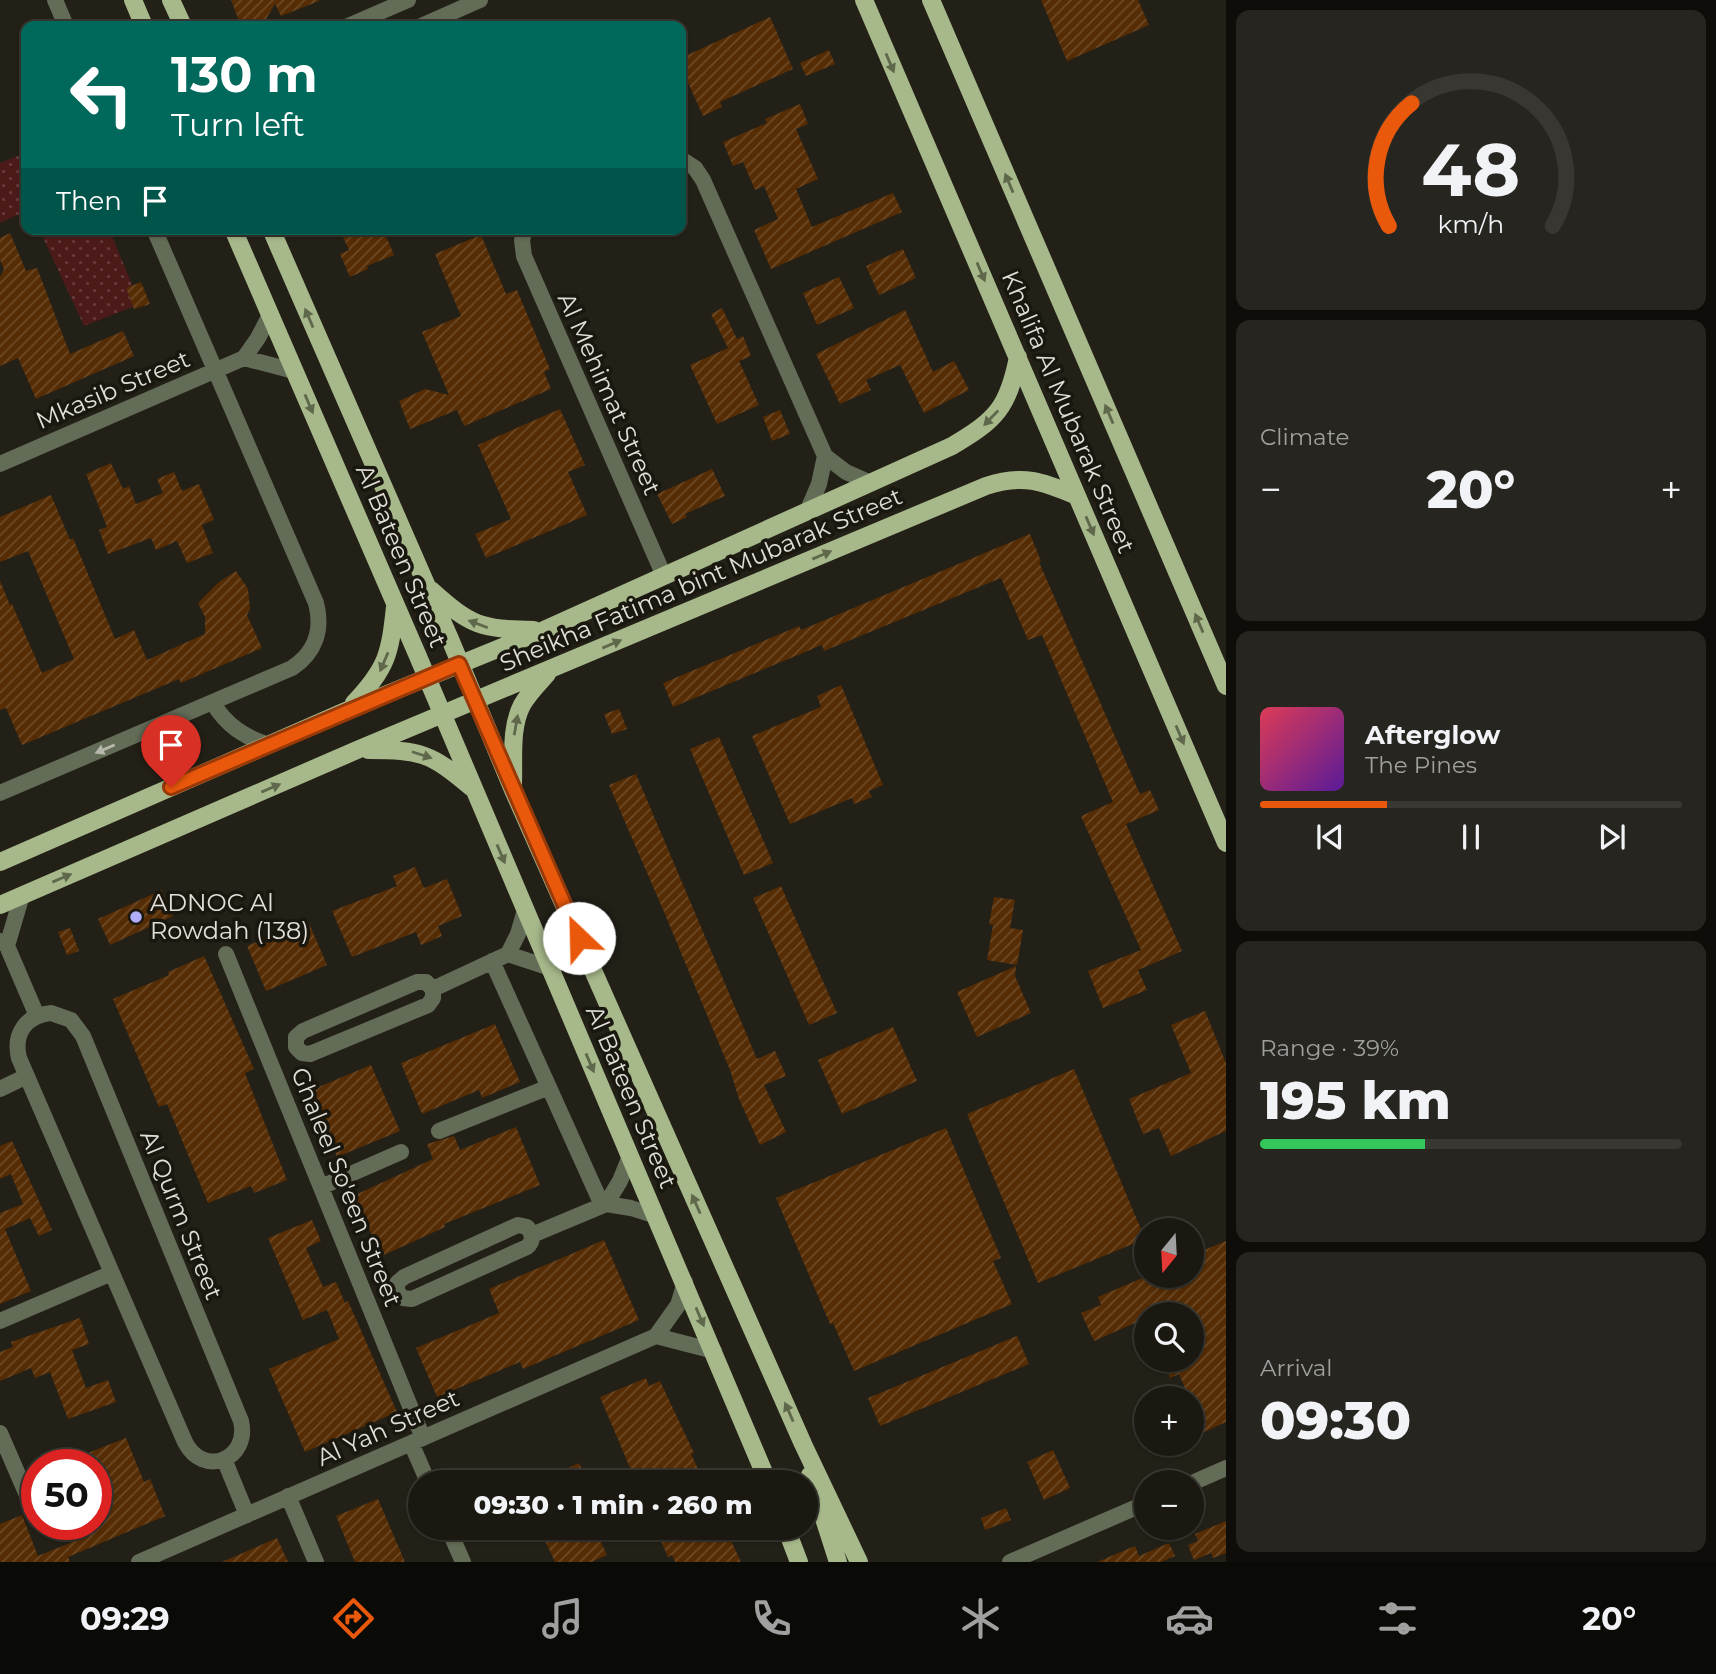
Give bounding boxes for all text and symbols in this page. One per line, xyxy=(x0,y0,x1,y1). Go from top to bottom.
text: 130 m xyxy=(171,45,318,104)
icon: left xyxy=(56,49,147,140)
one-way arrow xyxy=(885,53,896,74)
text: Turn left xyxy=(171,105,305,144)
text: 48 xyxy=(1422,127,1520,215)
one-way arrow xyxy=(1003,173,1015,193)
icon: arrive xyxy=(136,182,174,220)
text: Then xyxy=(56,185,122,217)
text: km/h xyxy=(1438,209,1504,239)
one-way arrow xyxy=(976,261,987,282)
street label: Khalifa Al Mubarak Street xyxy=(996,266,1141,558)
street label: Al Mehimat Street xyxy=(552,288,667,500)
one-way arrow xyxy=(303,308,314,329)
street label: Mkasib Street xyxy=(31,344,194,435)
one-way arrow xyxy=(303,394,315,414)
one-way arrow xyxy=(1103,404,1114,425)
one-way arrow xyxy=(983,409,999,426)
text: Climate xyxy=(1260,423,1349,451)
text: 20° xyxy=(1427,458,1515,521)
street label: Al Bateen Street xyxy=(350,460,453,652)
text: − xyxy=(1260,466,1282,513)
text: + xyxy=(1660,466,1682,513)
street label: Sheikha Fatima bint Mubarak Street xyxy=(495,481,907,678)
one-way arrow xyxy=(1084,516,1096,536)
one-way arrow xyxy=(811,550,832,561)
one-way arrow xyxy=(1193,613,1204,634)
one-way arrow xyxy=(467,618,488,629)
one-way arrow xyxy=(602,638,623,649)
one-way arrow xyxy=(378,652,390,672)
one-way arrow xyxy=(511,714,522,736)
pin xyxy=(141,715,201,787)
text: Afterglow xyxy=(1365,719,1500,751)
one-way arrow xyxy=(1174,725,1185,746)
icon: arrive xyxy=(152,726,190,764)
one-way arrow xyxy=(94,743,115,754)
one-way arrow xyxy=(411,750,432,760)
text: The Pines xyxy=(1365,751,1477,779)
one-way arrow xyxy=(261,782,282,793)
icon: previous xyxy=(1311,818,1349,856)
icon: pause xyxy=(1452,818,1490,856)
icon: next xyxy=(1593,818,1631,856)
one-way arrow xyxy=(496,844,507,865)
one-way arrow xyxy=(52,872,73,883)
place label: ADNOC Al Rowdah (138) xyxy=(150,888,309,945)
position arrow xyxy=(542,901,616,975)
marker: ADNOC Al Rowdah (138) xyxy=(128,909,144,925)
street label: Al Bateen Street xyxy=(580,1001,683,1193)
text: Range · 39% xyxy=(1260,1034,1399,1062)
one-way arrow xyxy=(585,1053,596,1074)
street label: Ghaleel So'een Street xyxy=(285,1063,408,1311)
text: 195 km xyxy=(1260,1069,1451,1132)
street label: Al Qurm Street xyxy=(134,1126,229,1304)
one-way arrow xyxy=(690,1193,701,1214)
north arrow xyxy=(1134,1218,1204,1288)
map controls xyxy=(1134,1218,1204,1540)
button: search xyxy=(1134,1302,1204,1372)
one-way arrow xyxy=(694,1307,705,1328)
text: Arrival xyxy=(1260,1354,1333,1382)
street label: Al Yah Street xyxy=(312,1383,464,1472)
button: + xyxy=(1134,1386,1204,1456)
text: 09:30 xyxy=(1260,1389,1411,1452)
one-way arrow xyxy=(783,1401,794,1422)
speed limit sign: 50 xyxy=(21,1449,112,1540)
button: − xyxy=(1134,1470,1204,1540)
text: 09:30 · 1 min · 260 m xyxy=(473,1489,753,1521)
icon: directions xyxy=(329,1594,378,1643)
icon: music xyxy=(538,1594,587,1643)
icon: phone xyxy=(747,1594,796,1643)
icon: climate xyxy=(956,1594,1005,1643)
icon: car xyxy=(1165,1594,1214,1643)
icon: filters xyxy=(1373,1594,1422,1643)
text: 09:29 xyxy=(80,1599,170,1638)
text: 20° xyxy=(1582,1599,1636,1638)

